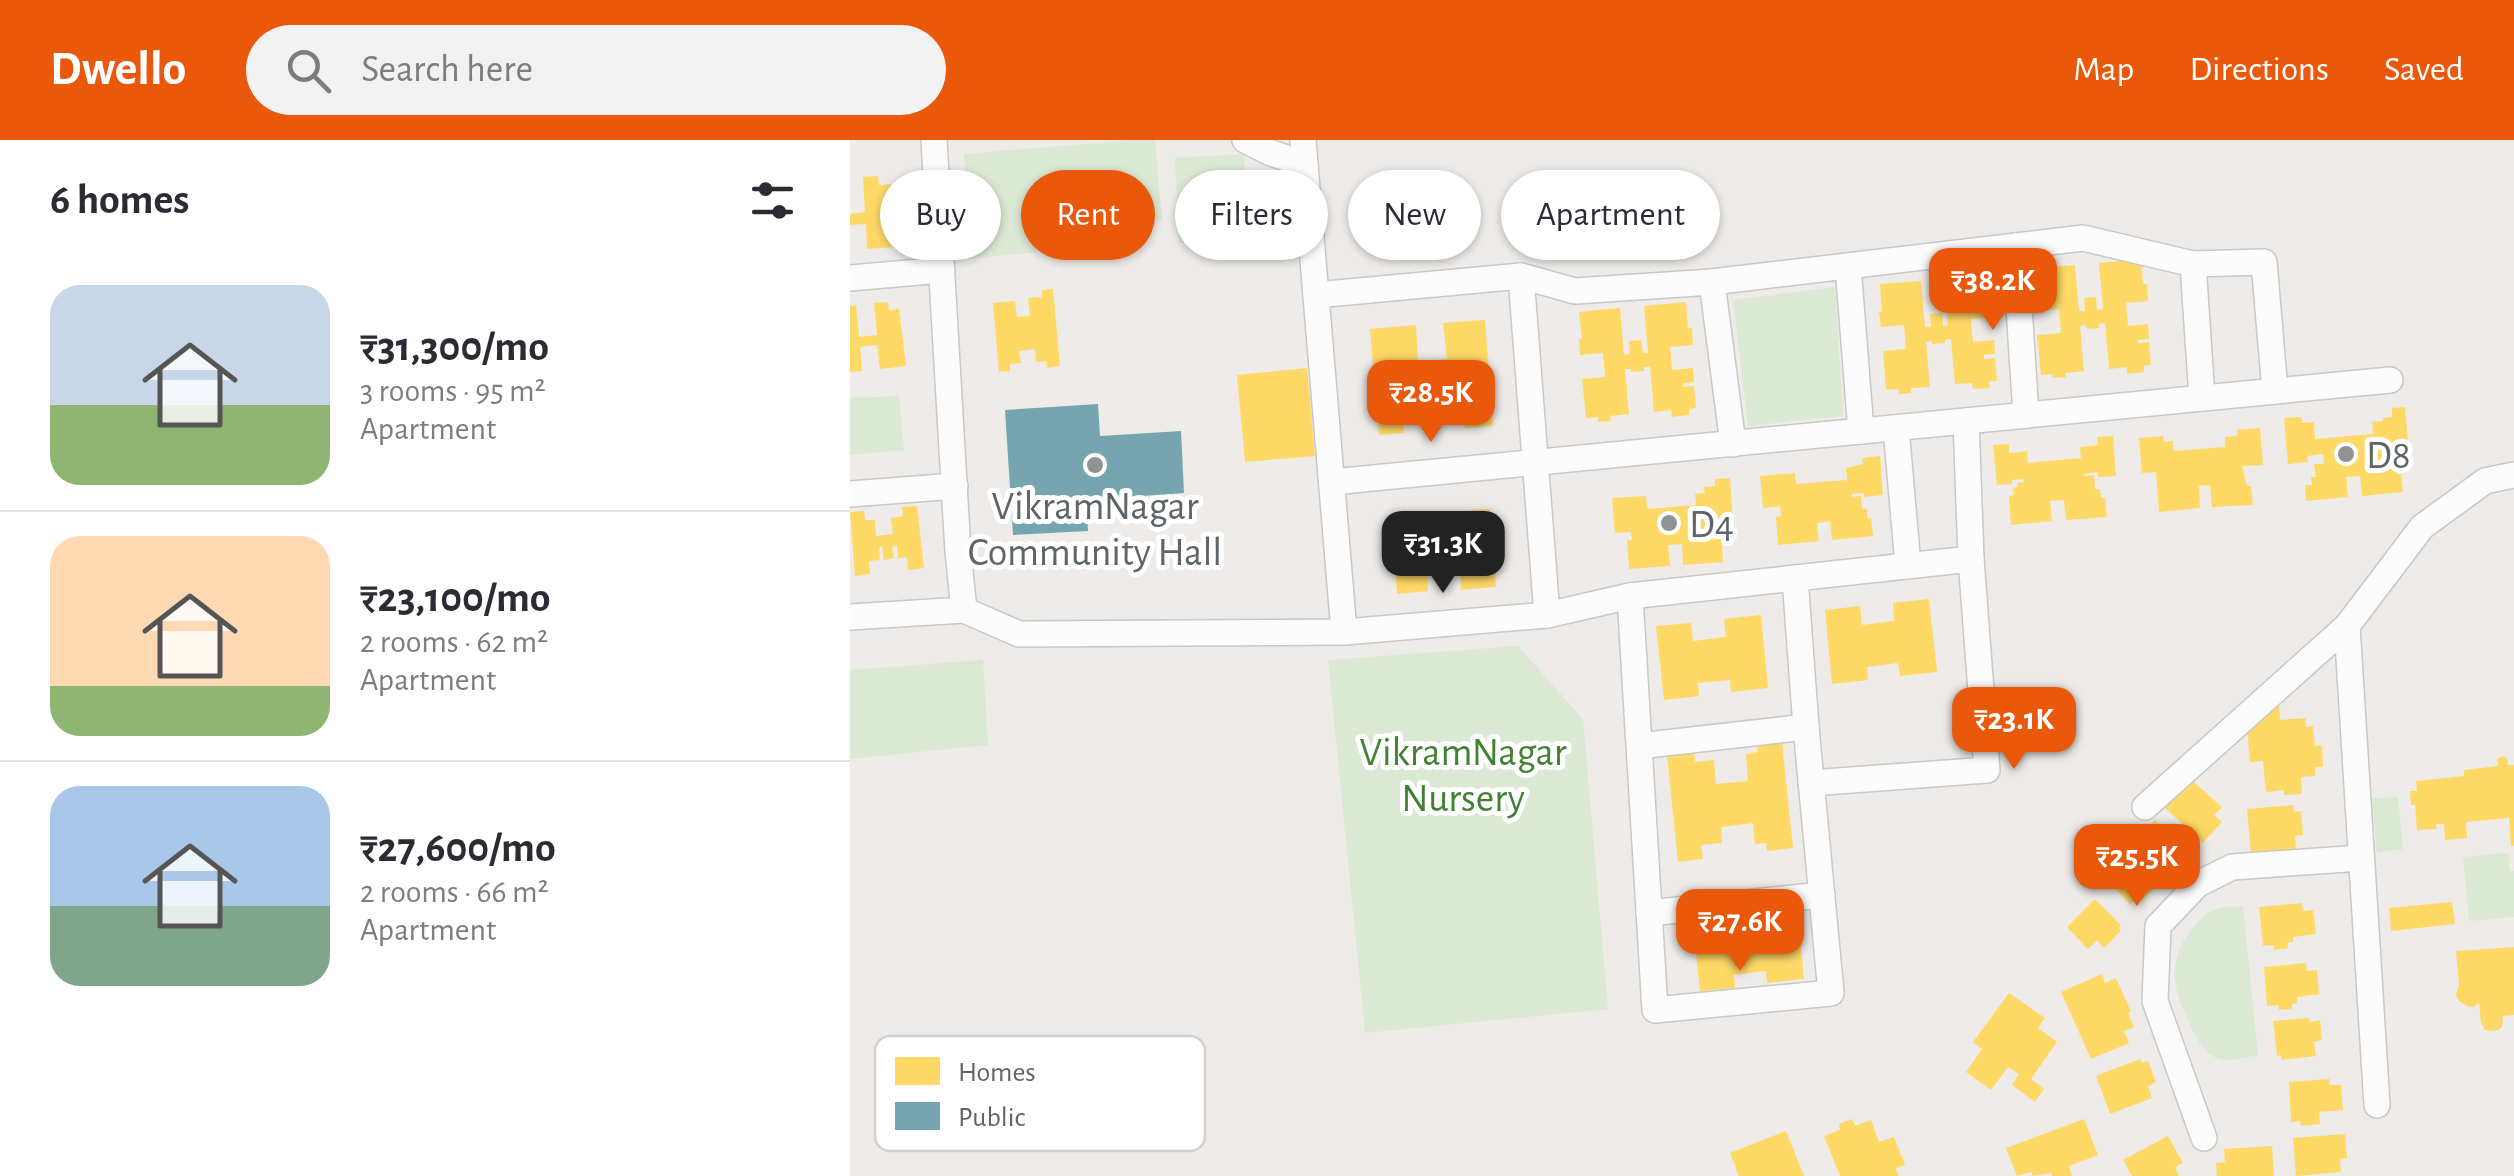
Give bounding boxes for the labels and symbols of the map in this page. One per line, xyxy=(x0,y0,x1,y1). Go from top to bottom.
pin: ₹38.2K xyxy=(1912,248,2074,333)
pin: ₹28.5K xyxy=(1350,360,1512,445)
place label: D8 xyxy=(2366,436,2411,476)
marker: D8 xyxy=(2335,443,2357,465)
marker: VikramNagar Community Hall xyxy=(1084,454,1106,476)
place label: VikramNagar Community Hall xyxy=(968,487,1222,573)
place label: D4 xyxy=(1689,505,1734,545)
pin: ₹31.3K xyxy=(1362,511,1524,596)
marker: D4 xyxy=(1658,512,1680,534)
pin: ₹23.1K xyxy=(1933,687,2095,772)
park label: VikramNagar Nursery xyxy=(1359,733,1567,819)
pin: ₹25.5K xyxy=(2056,824,2218,909)
pin: ₹27.6K xyxy=(1659,889,1821,974)
legend xyxy=(875,1036,1205,1151)
text: Homes xyxy=(958,1059,1036,1087)
text: Public xyxy=(958,1104,1026,1132)

